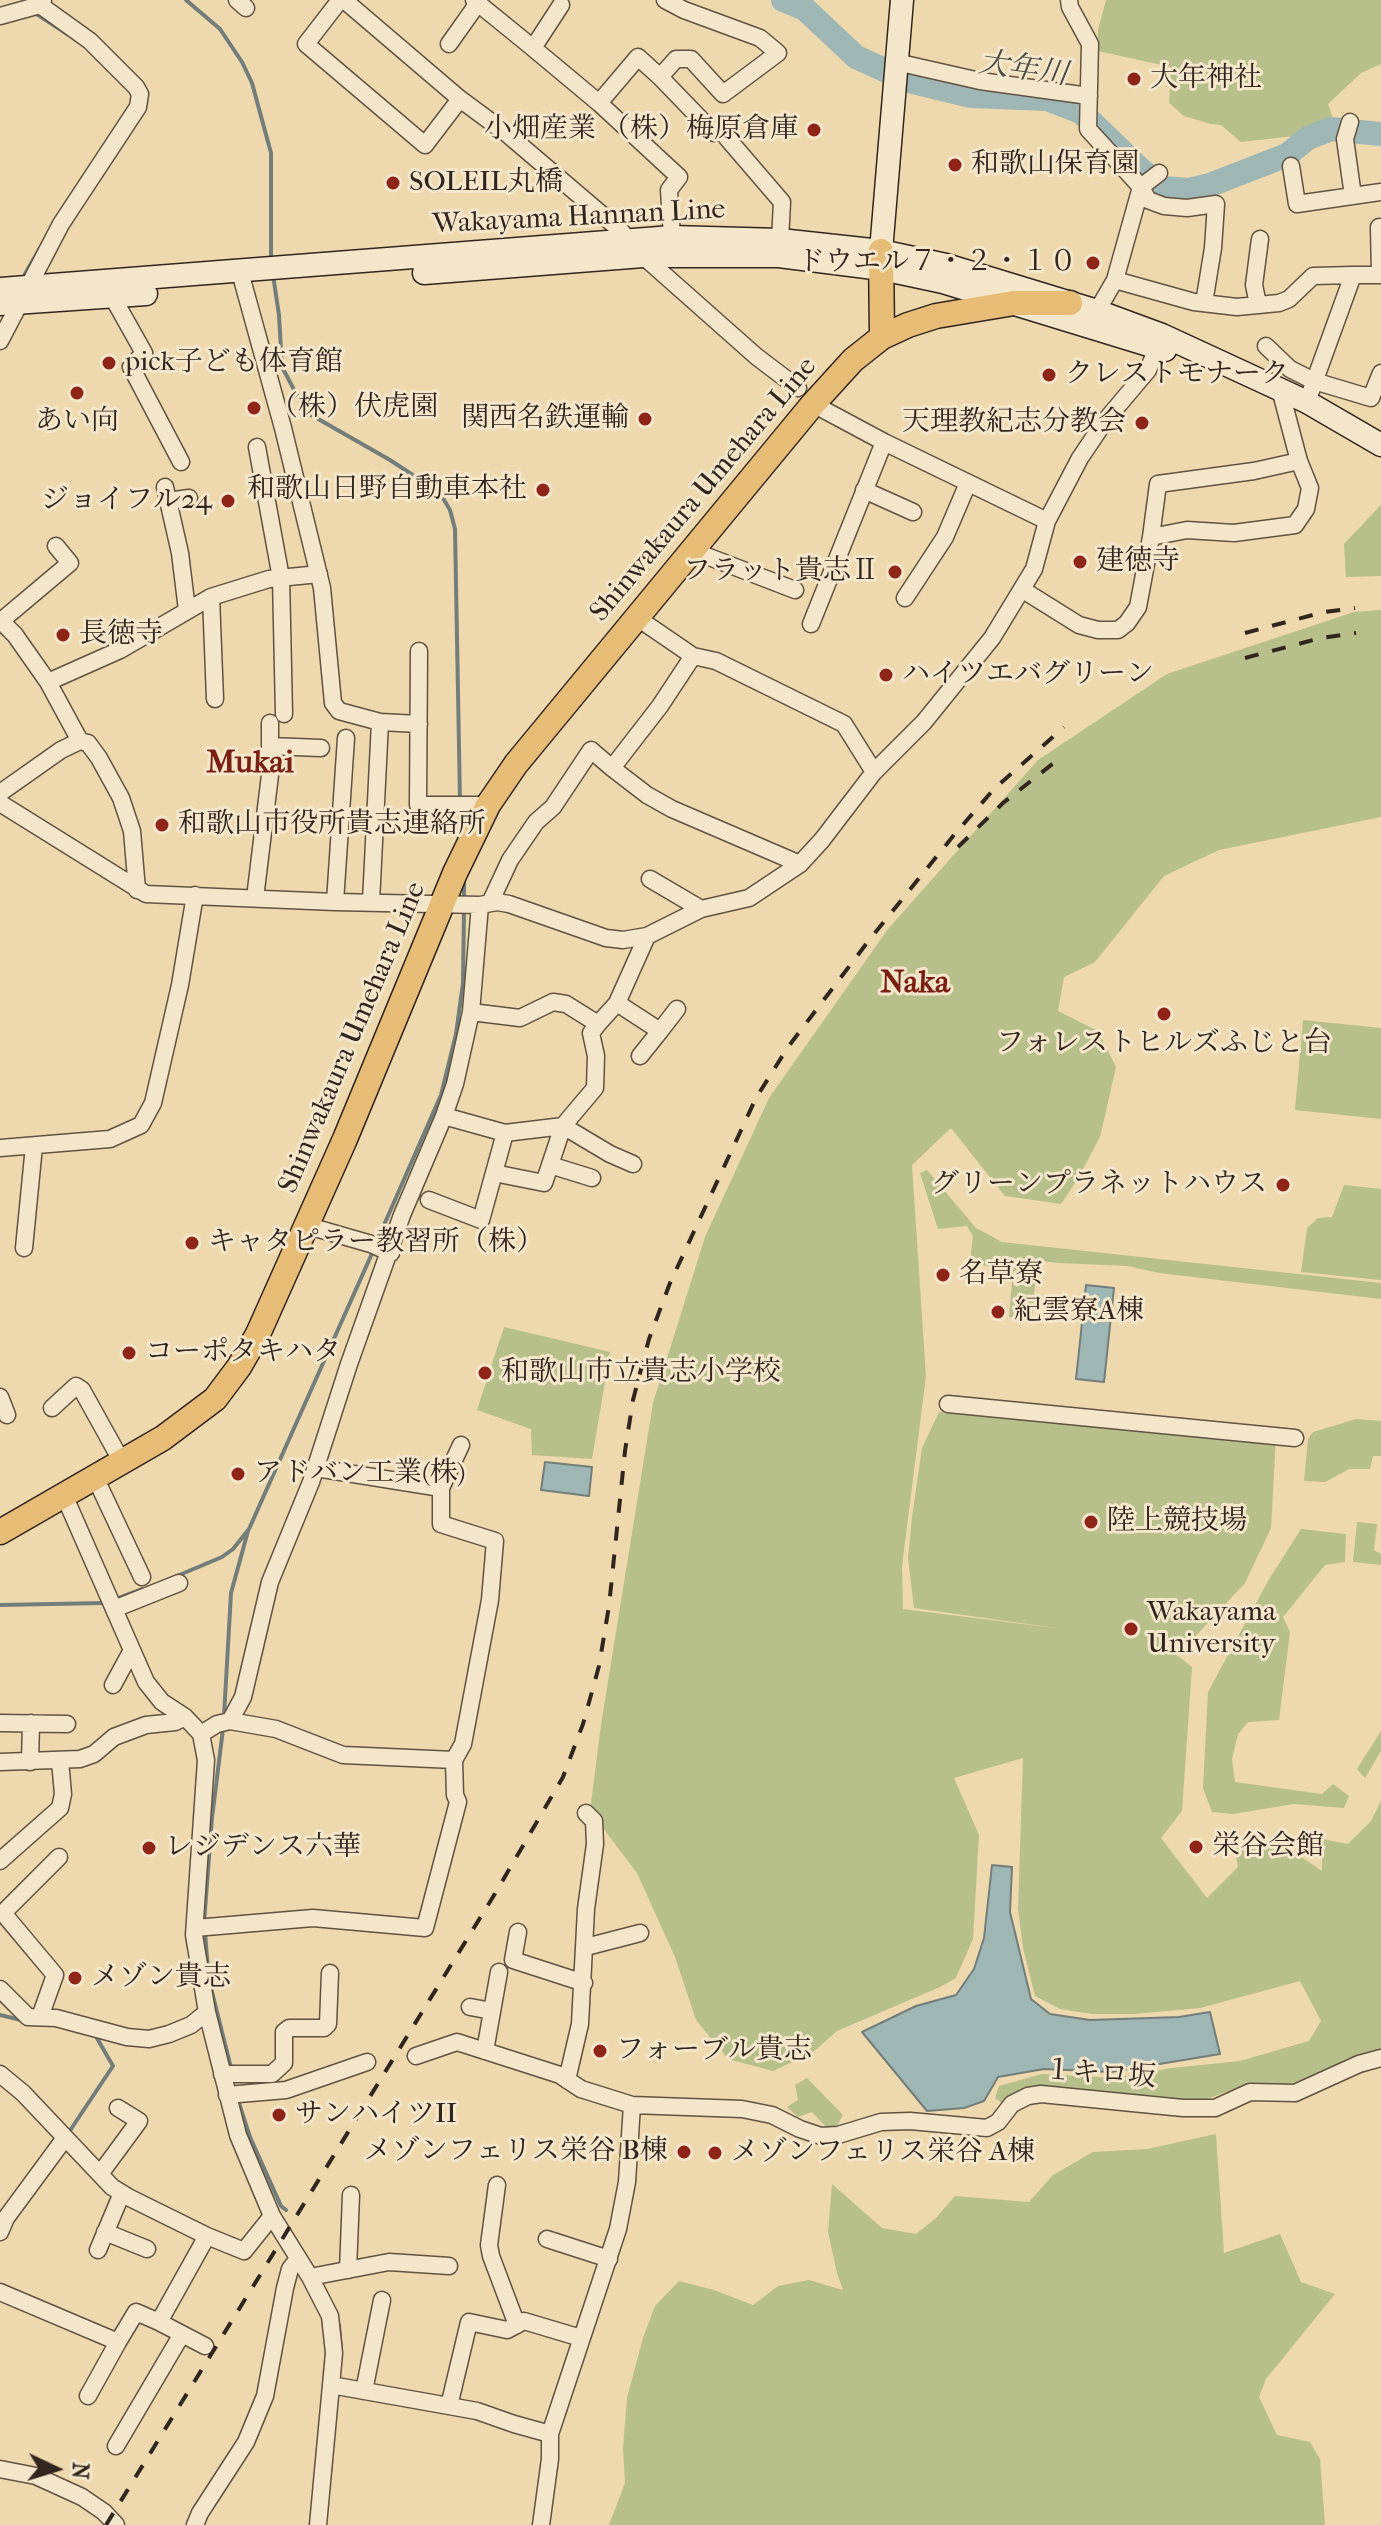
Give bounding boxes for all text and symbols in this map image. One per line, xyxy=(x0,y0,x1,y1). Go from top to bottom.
water label: 大年川 xyxy=(976,46,1070,94)
place label: 大年神社 xyxy=(1150,62,1262,96)
marker: 大年神社 xyxy=(1125,70,1143,88)
place label: 小畑産業 （株）梅原倉庫 xyxy=(484,113,798,147)
marker: 小畑産業 （株）梅原倉庫 xyxy=(805,121,823,139)
place label: 和歌山保育園 xyxy=(971,148,1139,182)
marker: 和歌山保育園 xyxy=(946,156,964,174)
place label: SOLEIL丸橋 xyxy=(409,166,563,200)
marker: SOLEIL丸橋 xyxy=(384,174,402,192)
street label: Wakayama Hannan Line xyxy=(432,194,726,242)
place label: ドウエル７・２・１０ xyxy=(797,246,1077,280)
marker: ドウエル７・２・１０ xyxy=(1084,254,1102,272)
place label: pick子ども体育館 xyxy=(125,346,343,380)
street label: Shinwakaura Umehara Line xyxy=(584,351,824,629)
marker: pick子ども体育館 xyxy=(100,354,118,372)
place label: クレストモナーク xyxy=(1065,358,1289,392)
marker: クレストモナーク xyxy=(1040,366,1058,384)
marker: あい向 xyxy=(68,384,86,402)
place label: （株）伏虎園 xyxy=(270,391,438,425)
marker: （株）伏虎園 xyxy=(245,399,263,417)
place label: 関西名鉄運輸 xyxy=(461,402,629,436)
place label: あい向 xyxy=(35,405,119,439)
place label: 天理教紀志分教会 xyxy=(902,406,1126,440)
marker: 関西名鉄運輸 xyxy=(636,410,654,428)
marker: 天理教紀志分教会 xyxy=(1133,414,1151,432)
place label: 和歌山日野自動車本社 xyxy=(247,473,527,507)
marker: 和歌山日野自動車本社 xyxy=(534,481,552,499)
place label: ジョイフル24 xyxy=(41,484,212,518)
marker: ジョイフル24 xyxy=(219,492,237,510)
place label: 建徳寺 xyxy=(1096,545,1180,579)
marker: 建徳寺 xyxy=(1071,553,1089,571)
place label: フラット貴志Ⅱ xyxy=(683,555,879,589)
marker: フラット貴志Ⅱ xyxy=(886,563,904,581)
place label: 長徳寺 xyxy=(79,618,163,652)
marker: 長徳寺 xyxy=(54,626,72,644)
place label: ハイツエバグリーン xyxy=(902,658,1154,692)
marker: ハイツエバグリーン xyxy=(877,666,895,684)
district label: Mukai xyxy=(206,745,294,783)
place label: 和歌山市役所貴志連絡所 xyxy=(178,808,486,842)
marker: 和歌山市役所貴志連絡所 xyxy=(153,816,171,834)
street label: Shinwakaura Umehara Line xyxy=(272,877,434,1199)
district label: Naka xyxy=(880,965,950,1003)
marker: フォレストヒルズふじと台 xyxy=(1155,1005,1173,1023)
place label: フォレストヒルズふじと台 xyxy=(996,1027,1332,1061)
place label: グリーンプラネットハウス xyxy=(931,1168,1267,1202)
marker: グリーンプラネットハウス xyxy=(1274,1176,1292,1194)
place label: キャタピラー教習所（株） xyxy=(208,1226,544,1260)
marker: キャタピラー教習所（株） xyxy=(183,1234,201,1252)
place label: 名草寮 xyxy=(959,1258,1043,1292)
marker: 名草寮 xyxy=(934,1266,952,1284)
place label: 紀雲寮A棟 xyxy=(1014,1295,1144,1329)
marker: 紀雲寮A棟 xyxy=(989,1303,1007,1321)
place label: コーポタキハタ xyxy=(145,1336,341,1370)
marker: コーポタキハタ xyxy=(120,1344,138,1362)
place label: 和歌山市立貴志小学校 xyxy=(501,1356,781,1390)
marker: 和歌山市立貴志小学校 xyxy=(476,1364,494,1382)
place label: アドバン工業(株) xyxy=(254,1457,466,1491)
marker: アドバン工業(株) xyxy=(229,1465,247,1483)
place label: 陸上競技場 xyxy=(1107,1505,1247,1539)
marker: 陸上競技場 xyxy=(1082,1513,1100,1531)
place label: Wakayama University xyxy=(1147,1596,1276,1662)
marker: Wakayama University xyxy=(1122,1620,1140,1638)
place label: 栄谷会館 xyxy=(1212,1830,1324,1864)
place label: レジデンス六華 xyxy=(165,1831,361,1865)
marker: 栄谷会館 xyxy=(1187,1838,1205,1856)
marker: レジデンス六華 xyxy=(140,1839,158,1857)
place label: メゾン貴志 xyxy=(91,1961,231,1995)
marker: メゾン貴志 xyxy=(66,1969,84,1987)
place label: フォーブル貴志 xyxy=(616,2034,812,2068)
marker: フォーブル貴志 xyxy=(591,2042,609,2060)
street label: １キロ坂 xyxy=(1043,2054,1157,2096)
place label: サンハイツII xyxy=(295,2098,457,2132)
marker: サンハイツII xyxy=(270,2106,288,2124)
place label: メゾンフェリス栄谷 B棟 xyxy=(364,2135,668,2169)
place label: メゾンフェリス栄谷 A棟 xyxy=(731,2136,1035,2170)
marker: メゾンフェリス栄谷 B棟 xyxy=(675,2143,693,2161)
marker: メゾンフェリス栄谷 A棟 xyxy=(706,2144,724,2162)
north arrow xyxy=(16,2429,96,2509)
text: N xyxy=(66,2461,93,2480)

